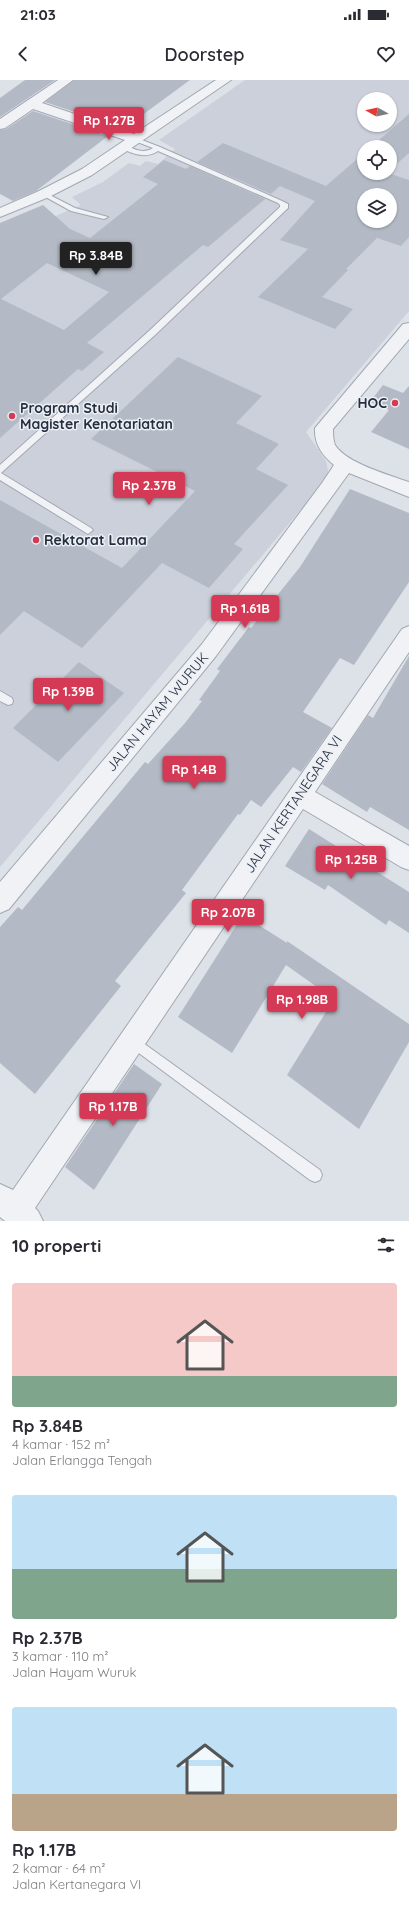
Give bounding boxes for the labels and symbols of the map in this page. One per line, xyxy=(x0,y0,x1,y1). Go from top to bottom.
north arrow xyxy=(357,92,397,132)
pin: Rp 1.27B xyxy=(68,107,150,141)
pin: Rp 3.84B xyxy=(55,242,137,276)
place label: HOC xyxy=(358,394,387,412)
marker: HOC xyxy=(390,398,400,408)
place label: Program Studi Magister Kenotariatan xyxy=(20,399,173,433)
marker: Program Studi Magister Kenotariatan xyxy=(7,411,17,421)
pin: Rp 2.37B xyxy=(108,472,190,506)
place label: Rektorat Lama xyxy=(44,531,147,549)
marker: Rektorat Lama xyxy=(31,535,41,545)
pin: Rp 1.61B xyxy=(204,595,286,629)
street label: JALAN HAYAM WURUK xyxy=(102,649,212,775)
pin: Rp 1.39B xyxy=(27,678,109,712)
street label: JALAN KERTANEGARA VI xyxy=(240,731,346,877)
pin: Rp 1.4B xyxy=(157,756,231,790)
pin: Rp 1.25B xyxy=(310,846,392,880)
pin: Rp 2.07B xyxy=(187,899,269,933)
pin: Rp 1.98B xyxy=(261,986,343,1020)
pin: Rp 1.17B xyxy=(72,1093,154,1127)

